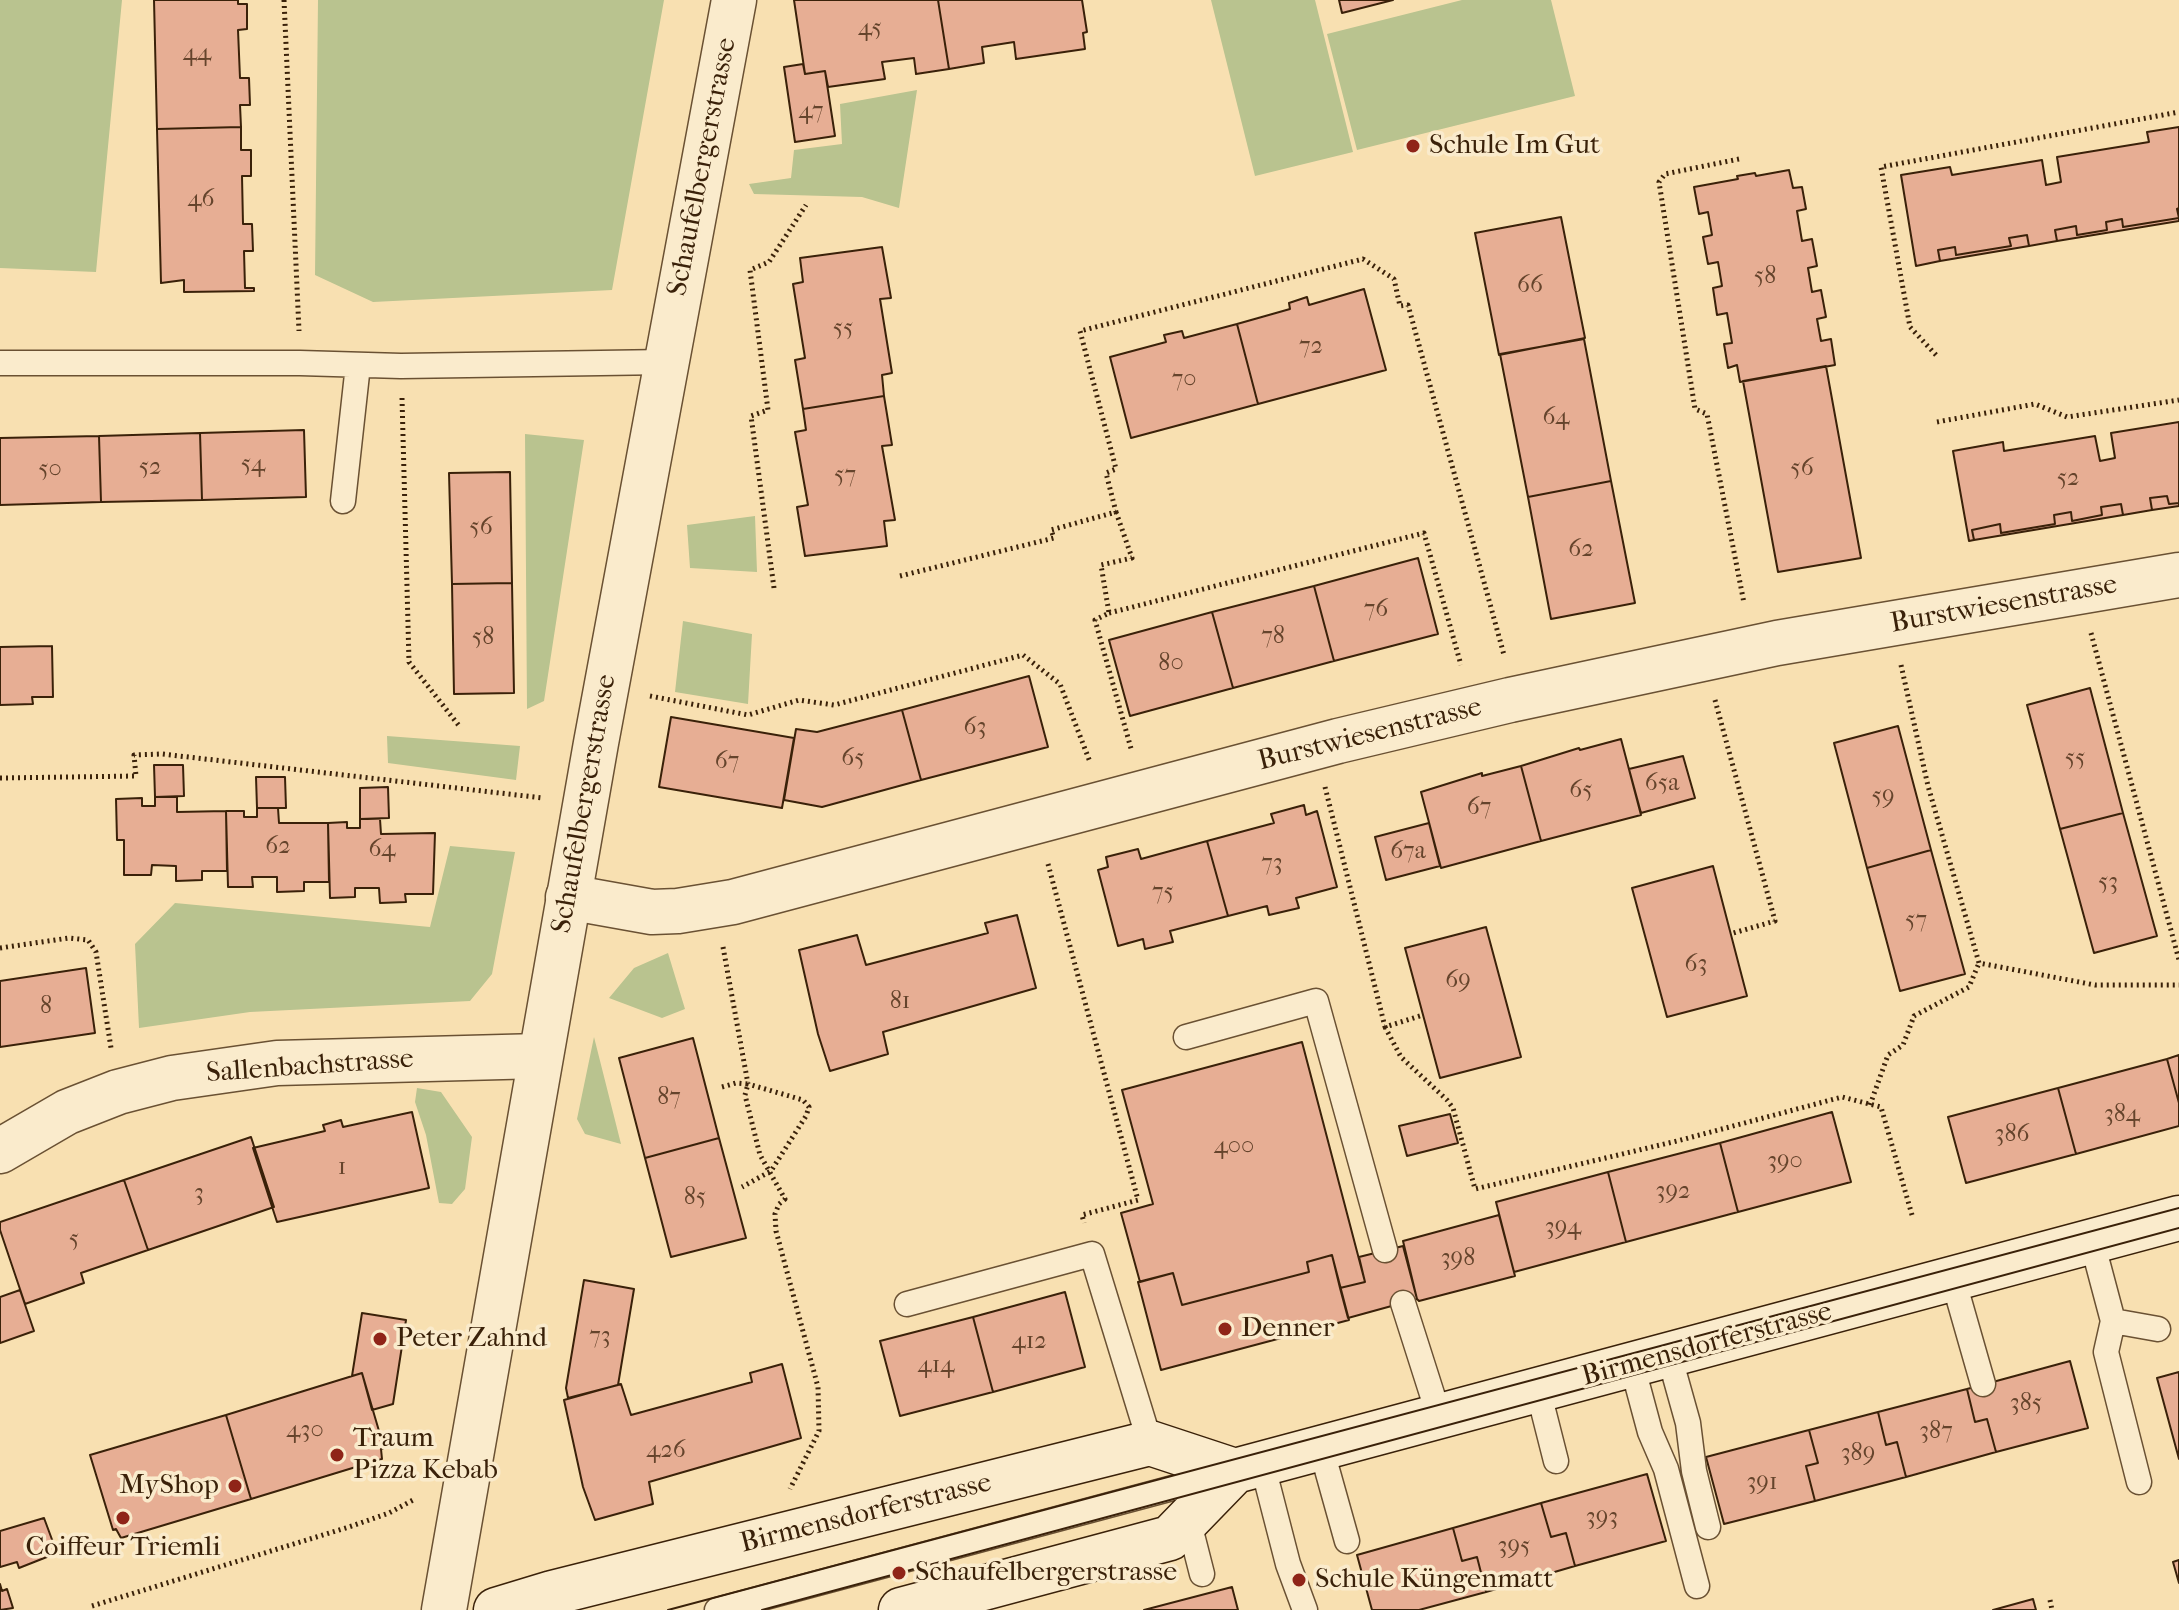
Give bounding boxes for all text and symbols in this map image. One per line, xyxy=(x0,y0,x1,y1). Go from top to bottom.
house number: 45 xyxy=(858,15,882,43)
street label: Schaufelbergerstrasse xyxy=(662,35,744,299)
house number: 44 xyxy=(183,40,211,68)
house number: 47 xyxy=(798,98,824,126)
place label: Schule Im Gut xyxy=(1429,129,1600,163)
marker: Schule Im Gut xyxy=(1404,137,1422,155)
house number: 46 xyxy=(187,186,215,214)
house number: 58 xyxy=(1754,263,1776,291)
house number: 66 xyxy=(1517,272,1543,300)
house number: 55 xyxy=(833,315,853,343)
house number: 72 xyxy=(1299,333,1323,361)
house number: 70 xyxy=(1172,366,1196,394)
house number: 64 xyxy=(1542,404,1570,432)
house number: 54 xyxy=(241,451,265,479)
house number: 52 xyxy=(139,454,161,482)
house number: 56 xyxy=(1790,455,1814,483)
house number: 50 xyxy=(38,456,62,484)
house number: 57 xyxy=(834,462,856,490)
house number: 52 xyxy=(2057,465,2079,493)
house number: 56 xyxy=(469,514,493,542)
house number: 62 xyxy=(1568,536,1594,564)
street label: Burstwiesenstrasse xyxy=(1888,569,2120,641)
house number: 76 xyxy=(1364,596,1388,624)
house number: 78 xyxy=(1261,623,1285,651)
house number: 58 xyxy=(472,624,494,652)
house number: 80 xyxy=(1158,650,1184,678)
street label: Schaufelbergerstrasse xyxy=(546,672,624,936)
street label: Burstwiesenstrasse xyxy=(1255,691,1485,779)
house number: 63 xyxy=(964,714,986,742)
house number: 65 xyxy=(841,745,865,773)
house number: 55 xyxy=(2065,745,2085,773)
house number: 67 xyxy=(715,748,739,776)
house number: 65a xyxy=(1645,770,1679,798)
house number: 65 xyxy=(1569,777,1593,805)
house number: 59 xyxy=(1872,783,1894,811)
house number: 67 xyxy=(1467,794,1491,822)
house number: 62 xyxy=(265,833,291,861)
house number: 64 xyxy=(368,836,396,864)
house number: 67a xyxy=(1390,838,1426,866)
house number: 73 xyxy=(1261,850,1283,878)
house number: 53 xyxy=(2098,869,2118,897)
house number: 75 xyxy=(1152,879,1174,907)
house number: 57 xyxy=(1905,907,1927,935)
house number: 63 xyxy=(1685,951,1707,979)
house number: 69 xyxy=(1445,967,1471,995)
house number: 81 xyxy=(890,988,910,1016)
house number: 8 xyxy=(40,993,52,1021)
street label: Sallenbachstrasse xyxy=(205,1043,415,1091)
house number: 87 xyxy=(657,1084,681,1112)
house number: 384 xyxy=(2104,1101,2140,1129)
house number: 386 xyxy=(1995,1121,2029,1149)
house number: 400 xyxy=(1214,1133,1254,1161)
house number: 390 xyxy=(1767,1148,1803,1176)
house number: 1 xyxy=(338,1154,346,1182)
house number: 392 xyxy=(1656,1178,1690,1206)
house number: 3 xyxy=(194,1180,204,1208)
house number: 85 xyxy=(684,1184,706,1212)
house number: 394 xyxy=(1545,1214,1581,1242)
house number: 5 xyxy=(69,1226,79,1254)
house number: 398 xyxy=(1441,1245,1475,1273)
street label: Birmensdorferstrasse xyxy=(1578,1295,1836,1395)
place label: Denner xyxy=(1241,1312,1334,1346)
marker: Denner xyxy=(1216,1320,1234,1338)
place label: Peter Zahnd xyxy=(396,1322,547,1356)
house number: 73 xyxy=(589,1323,611,1351)
house number: 412 xyxy=(1011,1328,1047,1356)
marker: Peter Zahnd xyxy=(371,1330,389,1348)
house number: 414 xyxy=(918,1352,954,1380)
house number: 385 xyxy=(2010,1390,2042,1418)
house number: 430 xyxy=(286,1417,324,1445)
house number: 387 xyxy=(1919,1418,1953,1446)
place label: Traum Pizza Kebab xyxy=(353,1422,498,1488)
house number: 426 xyxy=(646,1437,686,1465)
house number: 389 xyxy=(1841,1440,1875,1468)
marker: Traum Pizza Kebab xyxy=(328,1446,346,1464)
street label: Birmensdorferstrasse xyxy=(737,1467,995,1561)
place label: MyShop xyxy=(119,1469,219,1503)
house number: 391 xyxy=(1747,1469,1777,1497)
marker: MyShop xyxy=(226,1477,244,1495)
house number: 393 xyxy=(1586,1504,1618,1532)
marker: Coiffeur Triemli xyxy=(114,1509,132,1527)
place label: Coiffeur Triemli xyxy=(25,1531,221,1565)
house number: 395 xyxy=(1498,1533,1530,1561)
place label: Schaufelbergerstrasse xyxy=(915,1556,1177,1590)
place label: Schule Küngenmatt xyxy=(1315,1563,1553,1597)
marker: Schaufelbergerstrasse xyxy=(890,1564,908,1582)
marker: Schule Küngenmatt xyxy=(1290,1571,1308,1589)

